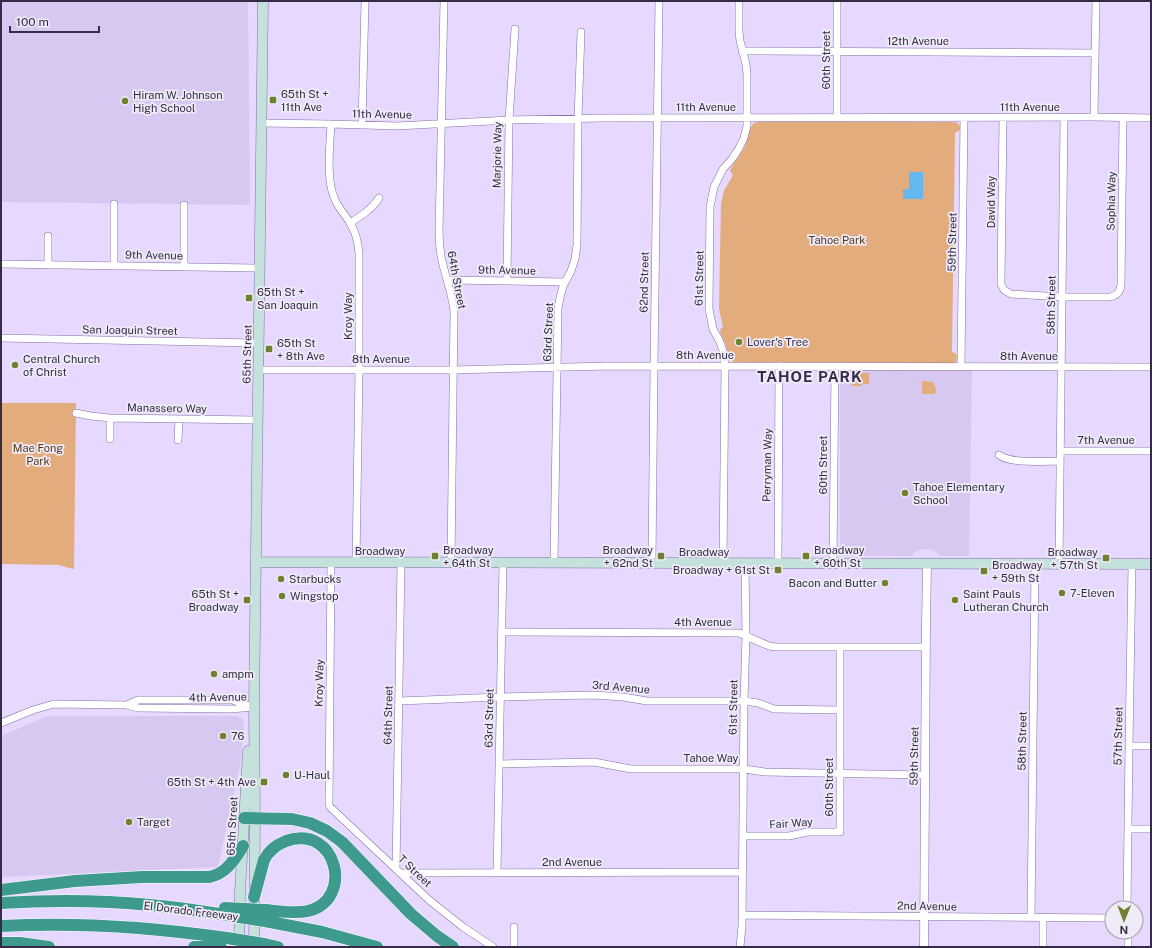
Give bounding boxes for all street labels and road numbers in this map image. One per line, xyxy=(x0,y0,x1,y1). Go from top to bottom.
street label: 60th Street xyxy=(820,31,832,89)
street label: 12th Avenue xyxy=(887,35,949,47)
street label: 11th Avenue xyxy=(676,101,736,113)
street label: 11th Avenue xyxy=(1000,101,1060,113)
street label: 11th Avenue xyxy=(352,107,412,121)
street label: Marjorie Way xyxy=(490,121,504,188)
street label: Sophia Way xyxy=(1104,171,1118,231)
street label: David Way xyxy=(985,176,997,228)
street label: 59th Street xyxy=(945,212,959,272)
street label: 9th Avenue xyxy=(125,248,183,262)
street label: 64th Street xyxy=(445,250,469,310)
street label: 61st Street xyxy=(693,250,705,306)
street label: 62nd Street xyxy=(637,251,651,313)
street label: 9th Avenue xyxy=(478,263,536,277)
street label: 58th Street xyxy=(1044,275,1058,335)
street label: Kroy Way xyxy=(342,292,354,340)
street label: 63rd Street xyxy=(541,302,555,362)
street label: San Joaquin Street xyxy=(82,323,178,337)
street label: 65th Street xyxy=(240,324,254,384)
street label: 8th Avenue xyxy=(676,349,734,361)
street label: 8th Avenue xyxy=(1000,350,1058,362)
street label: 8th Avenue xyxy=(352,353,410,365)
street label: Manassero Way xyxy=(127,401,207,415)
street label: Perryman Way xyxy=(760,428,774,502)
street label: 7th Avenue xyxy=(1077,434,1135,446)
street label: 60th Street xyxy=(817,436,829,494)
street label: Broadway xyxy=(355,545,405,557)
street label: Broadway xyxy=(679,546,729,558)
street label: 4th Avenue xyxy=(674,616,732,628)
street label: Kroy Way xyxy=(313,659,325,707)
street label: 3rd Avenue xyxy=(592,678,650,696)
street label: 61st Street xyxy=(727,679,739,735)
street label: 64th Street xyxy=(381,685,395,745)
street label: 63rd Street xyxy=(482,688,496,748)
street label: 4th Avenue xyxy=(189,690,247,704)
street label: 57th Street xyxy=(1111,706,1125,766)
street label: 58th Street xyxy=(1015,711,1029,771)
street label: 59th Street xyxy=(907,726,921,786)
street label: Tahoe Way xyxy=(684,752,739,764)
street label: 60th Street xyxy=(823,758,835,816)
street label: 65th Street xyxy=(224,796,240,856)
street label: Fair Way xyxy=(769,815,813,831)
street label: T Street xyxy=(396,853,434,889)
street label: 2nd Avenue xyxy=(542,856,602,868)
street label: El Dorado Freeway xyxy=(143,899,239,923)
street label: 2nd Avenue xyxy=(897,899,957,913)

